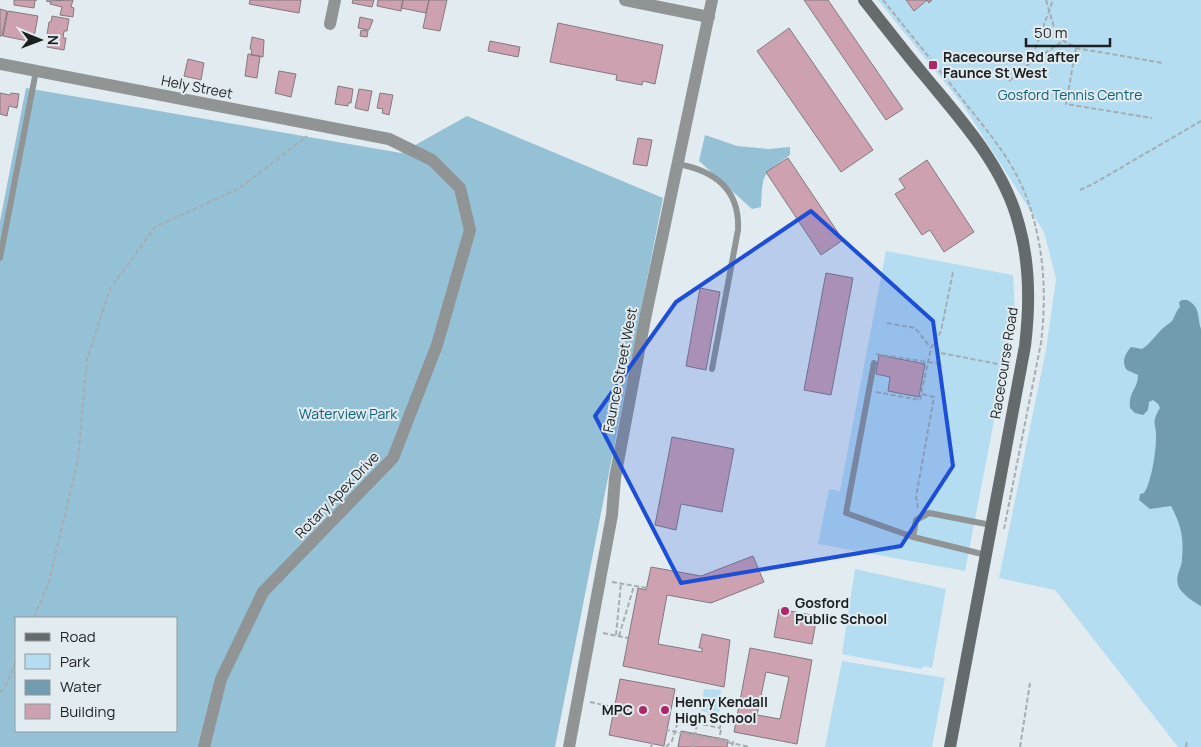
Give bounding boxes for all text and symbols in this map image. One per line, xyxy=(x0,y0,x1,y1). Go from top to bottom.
north arrow xyxy=(15,15,65,65)
scale bar xyxy=(1026,15,1110,47)
text: 50 m xyxy=(1034,22,1068,43)
text: N xyxy=(44,35,63,45)
place label: Racecourse Rd after Faunce St West xyxy=(943,47,1080,82)
marker: Racecourse Rd after Faunce St West xyxy=(927,59,939,71)
street label: Hely Street xyxy=(160,70,235,103)
park label: Gosford Tennis Centre xyxy=(998,85,1142,104)
street label: Faunce Street West xyxy=(598,305,641,434)
street label: Racecourse Road xyxy=(985,306,1022,420)
park label: Waterview Park xyxy=(299,404,398,423)
street label: Rotary Apex Drive xyxy=(290,447,383,542)
place label: Gosford Public School xyxy=(795,593,887,628)
marker: Gosford Public School xyxy=(779,605,791,617)
legend xyxy=(15,617,178,732)
text: Road xyxy=(60,626,96,647)
text: Park xyxy=(60,651,90,672)
text: Water xyxy=(60,676,102,697)
place label: Henry Kendall High School xyxy=(675,692,768,727)
place label: MPC xyxy=(602,700,633,719)
text: Building xyxy=(60,701,115,722)
marker: MPC xyxy=(637,704,649,716)
marker: Henry Kendall High School xyxy=(659,704,671,716)

